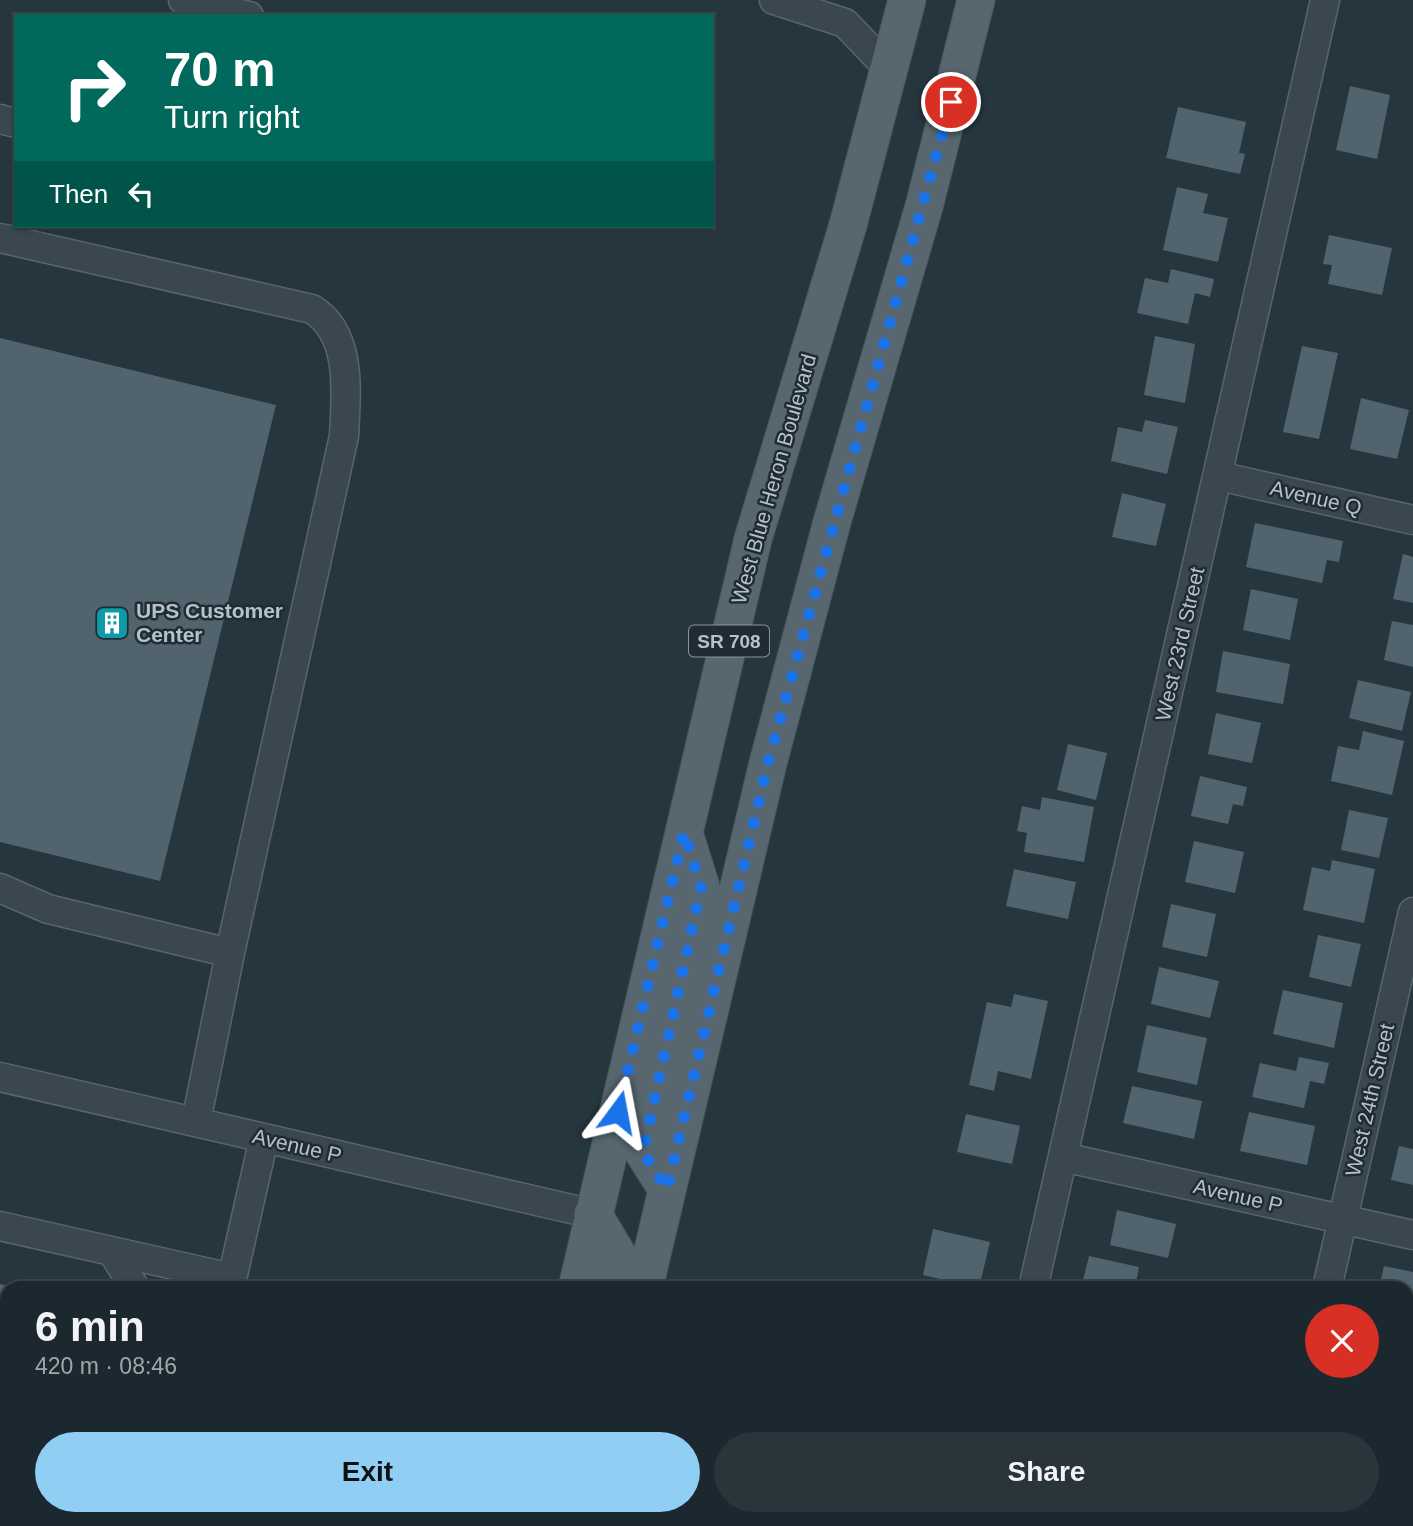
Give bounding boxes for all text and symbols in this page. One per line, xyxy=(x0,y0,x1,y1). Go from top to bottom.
icon: right xyxy=(49,42,140,133)
text: 70 m xyxy=(164,42,276,96)
pin xyxy=(921,72,981,132)
icon: arrive xyxy=(932,83,970,121)
text: Turn right xyxy=(164,99,300,135)
icon: left xyxy=(122,175,160,213)
text: Then xyxy=(49,179,108,209)
street label: West Blue Heron Boulevard xyxy=(727,351,820,606)
street label: Avenue Q xyxy=(1268,476,1364,519)
street label: West 23rd Street xyxy=(1151,565,1208,723)
place label: UPS Customer Center xyxy=(136,599,283,646)
building icon: UPS Customer Center xyxy=(93,604,131,642)
road number: SR 708 xyxy=(689,626,769,656)
street label: West 24th Street xyxy=(1341,1021,1398,1178)
position arrow xyxy=(581,1075,655,1149)
street label: Avenue P xyxy=(250,1124,344,1167)
street label: Avenue P xyxy=(1191,1174,1285,1217)
text: 6 min xyxy=(35,1303,145,1350)
button: close xyxy=(1305,1304,1379,1378)
text: 420 m · 08:46 xyxy=(35,1353,177,1379)
button: Exit xyxy=(35,1432,700,1512)
button: Share xyxy=(714,1432,1379,1512)

